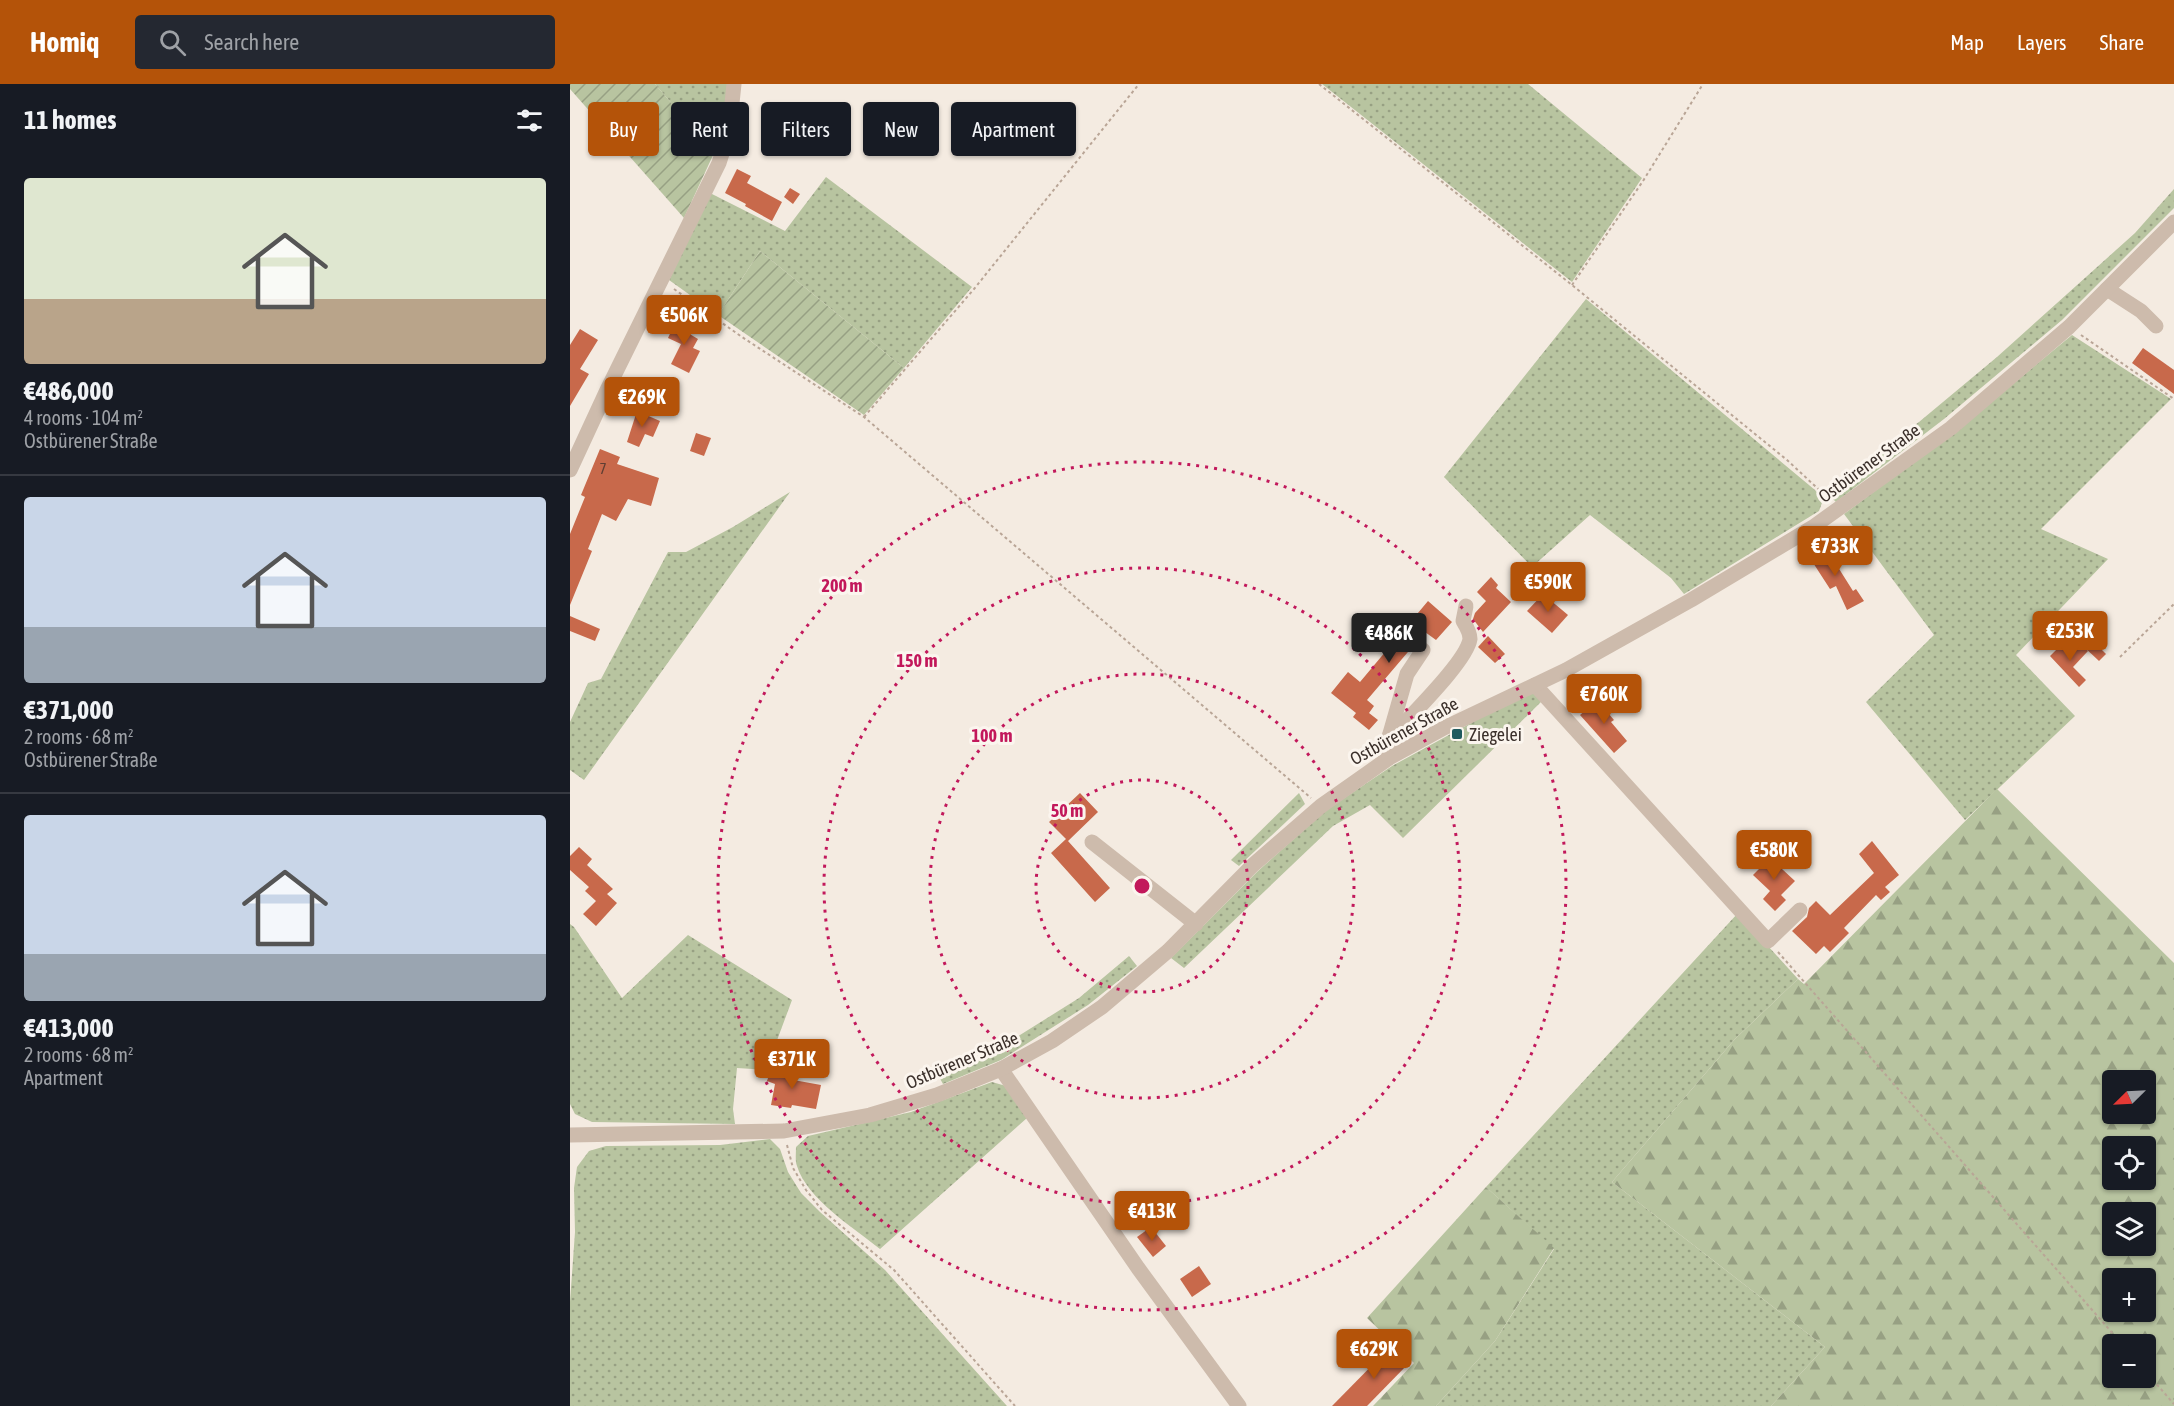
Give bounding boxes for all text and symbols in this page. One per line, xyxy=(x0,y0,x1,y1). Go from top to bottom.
search box xyxy=(135,15,555,69)
text: Homiq xyxy=(30,26,99,58)
icon: search xyxy=(156,26,189,59)
text: Search here xyxy=(204,29,299,55)
text: Map xyxy=(1950,30,1984,54)
text: Layers xyxy=(2017,30,2067,54)
text: Share xyxy=(2100,30,2144,54)
chip: Buy xyxy=(588,102,659,156)
chip: Rent xyxy=(671,102,749,156)
chip: Filters xyxy=(761,102,851,156)
chip: New xyxy=(863,102,939,156)
chip: Apartment xyxy=(951,102,1076,156)
icon: filters xyxy=(513,104,546,137)
text: 11 homes xyxy=(24,105,117,135)
icon: home xyxy=(231,217,339,325)
pin: €506K xyxy=(642,295,726,346)
text: €506K xyxy=(661,303,708,326)
text: €486,000 xyxy=(24,376,114,406)
pin: €269K xyxy=(600,377,684,428)
text: €269K xyxy=(619,385,666,408)
text: 4 rooms · 104 m² xyxy=(24,406,143,429)
street label: Ostbürener Straße xyxy=(1814,419,1924,507)
text: Ostbürener Straße xyxy=(24,429,157,452)
house number: 7 xyxy=(599,460,607,477)
pin: €733K xyxy=(1793,526,1877,577)
text: €733K xyxy=(1812,534,1859,557)
icon: home xyxy=(231,536,339,644)
pin: €590K xyxy=(1506,562,1590,613)
text: €590K xyxy=(1525,570,1572,593)
text: 200 m xyxy=(822,575,862,596)
pin: €253K xyxy=(2028,611,2112,662)
pin: €486K xyxy=(1347,613,1431,664)
text: €253K xyxy=(2047,619,2094,642)
text: €486K xyxy=(1366,621,1413,644)
text: 150 m xyxy=(897,650,937,671)
pin: €760K xyxy=(1562,674,1646,725)
text: €760K xyxy=(1581,682,1628,705)
street label: Ostbürener Straße xyxy=(1346,693,1462,769)
text: €371,000 xyxy=(24,695,114,725)
place label: Ziegelei xyxy=(1469,724,1522,745)
text: 2 rooms · 68 m² xyxy=(24,725,134,748)
text: 100 m xyxy=(972,725,1012,746)
marker: Ziegelei xyxy=(1450,727,1464,741)
text: Ostbürener Straße xyxy=(24,748,157,771)
text: 50 m xyxy=(1051,800,1083,821)
pin: €580K xyxy=(1732,830,1816,881)
text: €580K xyxy=(1751,838,1798,861)
icon: home xyxy=(231,854,339,962)
centre of rings xyxy=(1132,876,1152,896)
text: €413,000 xyxy=(24,1013,114,1043)
street label: Ostbürener Straße xyxy=(903,1027,1021,1093)
pin: €371K xyxy=(750,1039,834,1090)
text: 2 rooms · 68 m² xyxy=(24,1043,134,1066)
text: €371K xyxy=(769,1047,816,1070)
text: Apartment xyxy=(24,1066,103,1089)
north arrow xyxy=(2102,1070,2156,1124)
map controls xyxy=(2102,1070,2156,1388)
button: locate xyxy=(2102,1136,2156,1190)
pin: €413K xyxy=(1110,1191,1194,1242)
text: €413K xyxy=(1129,1199,1176,1222)
button: layers xyxy=(2102,1202,2156,1256)
button: + xyxy=(2102,1268,2156,1322)
pin: €629K xyxy=(1332,1329,1416,1380)
button: − xyxy=(2102,1334,2156,1388)
text: €629K xyxy=(1351,1337,1398,1360)

